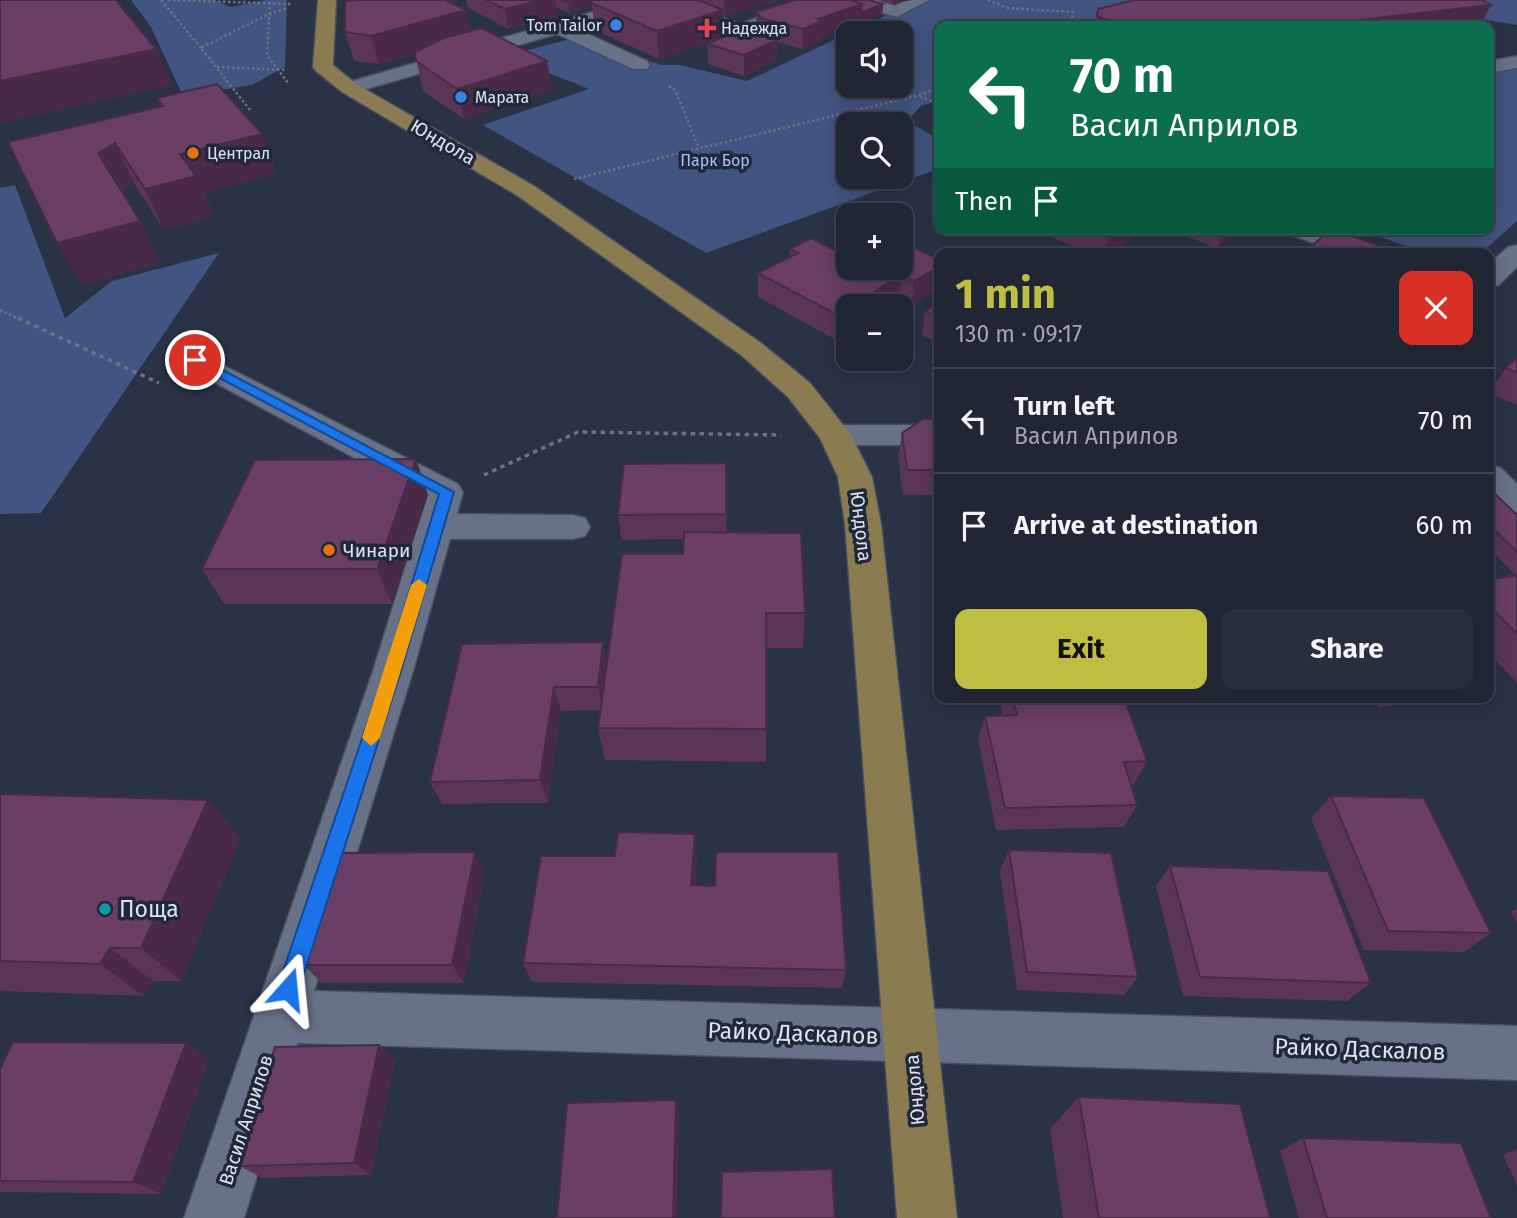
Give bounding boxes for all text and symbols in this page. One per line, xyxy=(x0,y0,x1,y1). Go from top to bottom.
place label: Tom Tailor xyxy=(526,16,603,35)
marker: Tom Tailor xyxy=(608,17,624,33)
place label: Надежда xyxy=(721,19,787,38)
marker: Надежда xyxy=(699,20,715,36)
map controls xyxy=(836,21,913,371)
button: sound xyxy=(836,21,913,98)
text: 70 m xyxy=(1070,46,1174,105)
icon: left xyxy=(955,49,1046,140)
place label: Марата xyxy=(475,88,529,107)
marker: Марата xyxy=(453,89,469,105)
text: Васил Априлов xyxy=(1070,106,1299,144)
button: search xyxy=(836,112,913,189)
street label: Юндола xyxy=(406,114,480,170)
place label: Централ xyxy=(207,144,270,163)
marker: Централ xyxy=(185,145,201,161)
park label: Парк Бор xyxy=(680,151,750,170)
icon: arrive xyxy=(1027,182,1065,220)
text: Then xyxy=(955,186,1013,217)
button: + xyxy=(836,203,913,280)
text: 1 min xyxy=(955,269,1056,319)
button: close xyxy=(1399,271,1473,345)
button: − xyxy=(836,294,913,371)
text: 130 m · 09:17 xyxy=(955,320,1082,348)
pin xyxy=(165,330,225,390)
icon: arrive xyxy=(176,341,214,379)
text: Turn left xyxy=(1014,391,1115,422)
icon: left xyxy=(955,402,993,440)
text: 70 m xyxy=(1418,405,1473,436)
text: Васил Априлов xyxy=(1014,422,1179,450)
street label: Юндола xyxy=(845,489,877,563)
icon: arrive xyxy=(955,507,993,545)
text: Arrive at destination xyxy=(1014,510,1258,541)
text: 60 m xyxy=(1415,510,1473,541)
place label: Чинари xyxy=(343,539,410,562)
marker: Чинари xyxy=(321,542,337,558)
button: Exit xyxy=(955,609,1207,689)
button: Share xyxy=(1221,609,1473,689)
place label: Поща xyxy=(119,895,179,923)
marker: Поща xyxy=(97,901,113,917)
position arrow xyxy=(251,952,325,1026)
street label: Райко Даскалов xyxy=(707,1016,879,1050)
street label: Райко Даскалов xyxy=(1274,1032,1446,1066)
street label: Васил Априлов xyxy=(214,1052,278,1188)
street label: Юндола xyxy=(900,1054,930,1126)

